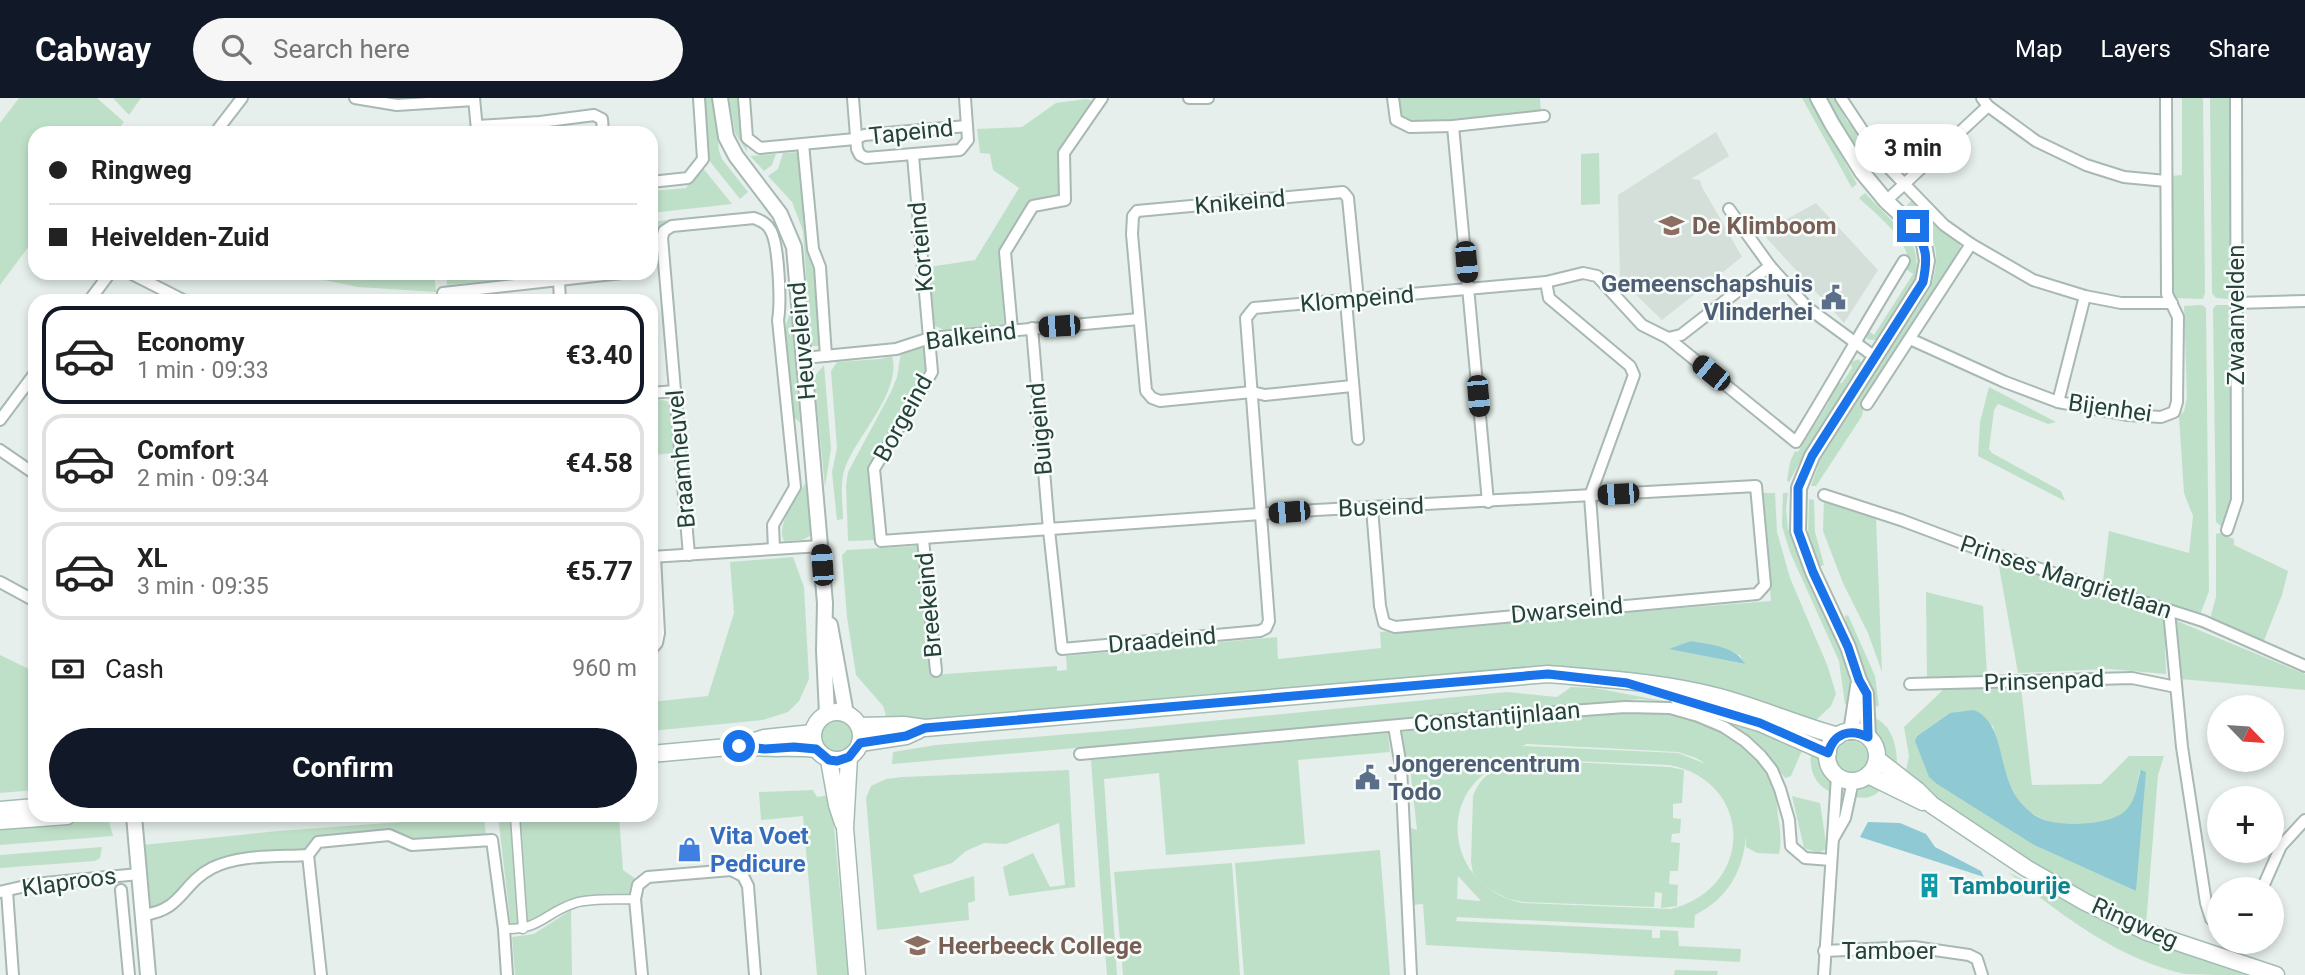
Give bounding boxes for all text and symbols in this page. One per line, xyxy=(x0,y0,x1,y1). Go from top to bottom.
search box xyxy=(193,18,683,81)
text: Cabway xyxy=(35,30,151,69)
icon: search xyxy=(217,30,255,68)
text: Search here xyxy=(273,34,410,64)
text: Map xyxy=(2015,35,2063,63)
text: Layers xyxy=(2101,35,2171,63)
text: Share xyxy=(2209,35,2270,63)
street label: Tapeind xyxy=(867,114,955,150)
callout: 3 min xyxy=(1855,124,1971,174)
text: 3 min xyxy=(1884,135,1942,162)
text: Ringweg xyxy=(91,155,192,185)
street label: Knikeind xyxy=(1193,184,1287,220)
street label: Korteind xyxy=(903,201,939,293)
route end xyxy=(1897,210,1929,242)
school or university icon: De Klimboom xyxy=(1658,212,1686,240)
place label: De Klimboom xyxy=(1692,212,1837,240)
text: Heivelden-Zuid xyxy=(91,222,269,252)
car xyxy=(1454,240,1479,284)
street label: Zwaanvelden xyxy=(2222,244,2250,386)
place label: Gemeenschapshuis Vlinderhei xyxy=(1601,270,1813,326)
street label: Klompeind xyxy=(1299,280,1415,318)
street label: Heuveleind xyxy=(783,281,821,401)
public building icon: Gemeenschapshuis Vlinderhei xyxy=(1819,284,1847,312)
car xyxy=(1038,314,1081,338)
street label: Balkeind xyxy=(924,317,1018,355)
icon: car xyxy=(53,324,116,387)
text: Economy xyxy=(137,327,244,357)
text: €3.40 xyxy=(566,340,633,370)
car xyxy=(1689,352,1734,394)
text: 1 min · 09:33 xyxy=(137,357,269,384)
street label: Borgeind xyxy=(868,369,938,467)
car xyxy=(1466,374,1491,418)
street label: Buigeind xyxy=(1022,382,1058,476)
street label: Bijenhei xyxy=(2066,388,2154,428)
street label: Braamheuvel xyxy=(661,389,701,529)
icon: car xyxy=(53,432,116,495)
text: Comfort xyxy=(137,435,234,465)
text: €4.58 xyxy=(566,448,633,478)
text: 2 min · 09:34 xyxy=(137,465,269,492)
car xyxy=(1597,482,1640,506)
street label: Buseind xyxy=(1338,492,1424,522)
car xyxy=(1268,500,1311,524)
street label: Prinses Margrietlaan xyxy=(1957,530,2175,624)
icon: car xyxy=(53,540,116,603)
text: XL xyxy=(137,543,168,573)
car xyxy=(811,543,834,587)
street label: Breekeind xyxy=(910,551,948,659)
text: €5.77 xyxy=(566,556,633,586)
text: 3 min · 09:35 xyxy=(137,573,269,600)
street label: Dwarseind xyxy=(1510,591,1624,629)
street label: Draadeind xyxy=(1107,621,1217,659)
icon: cash xyxy=(49,650,87,688)
text: Cash xyxy=(105,654,164,684)
text: 960 m xyxy=(572,655,637,682)
street label: Prinsenpad xyxy=(1983,665,2105,697)
north arrow xyxy=(2207,695,2284,772)
map controls xyxy=(2207,695,2284,954)
street label: Constantijnlaan xyxy=(1413,696,1581,738)
button: Confirm xyxy=(49,728,637,808)
route start xyxy=(723,730,755,762)
place label: Jongerencentrum Todo xyxy=(1388,750,1580,806)
public building icon: Jongerencentrum Todo xyxy=(1354,764,1382,792)
button: + xyxy=(2207,786,2284,863)
place label: Vita Voet Pedicure xyxy=(710,822,809,878)
shop icon: Vita Voet Pedicure xyxy=(676,836,704,864)
street label: Klaproos xyxy=(20,862,118,902)
building icon: Tambourije xyxy=(1915,872,1943,900)
place label: Tambourije xyxy=(1949,872,2071,900)
button: − xyxy=(2207,877,2284,954)
street label: Ringweg xyxy=(2087,892,2183,954)
school or university icon: Heerbeeck College xyxy=(904,932,932,960)
place label: Heerbeeck College xyxy=(938,932,1142,960)
street label: Tamboer xyxy=(1841,937,1937,965)

